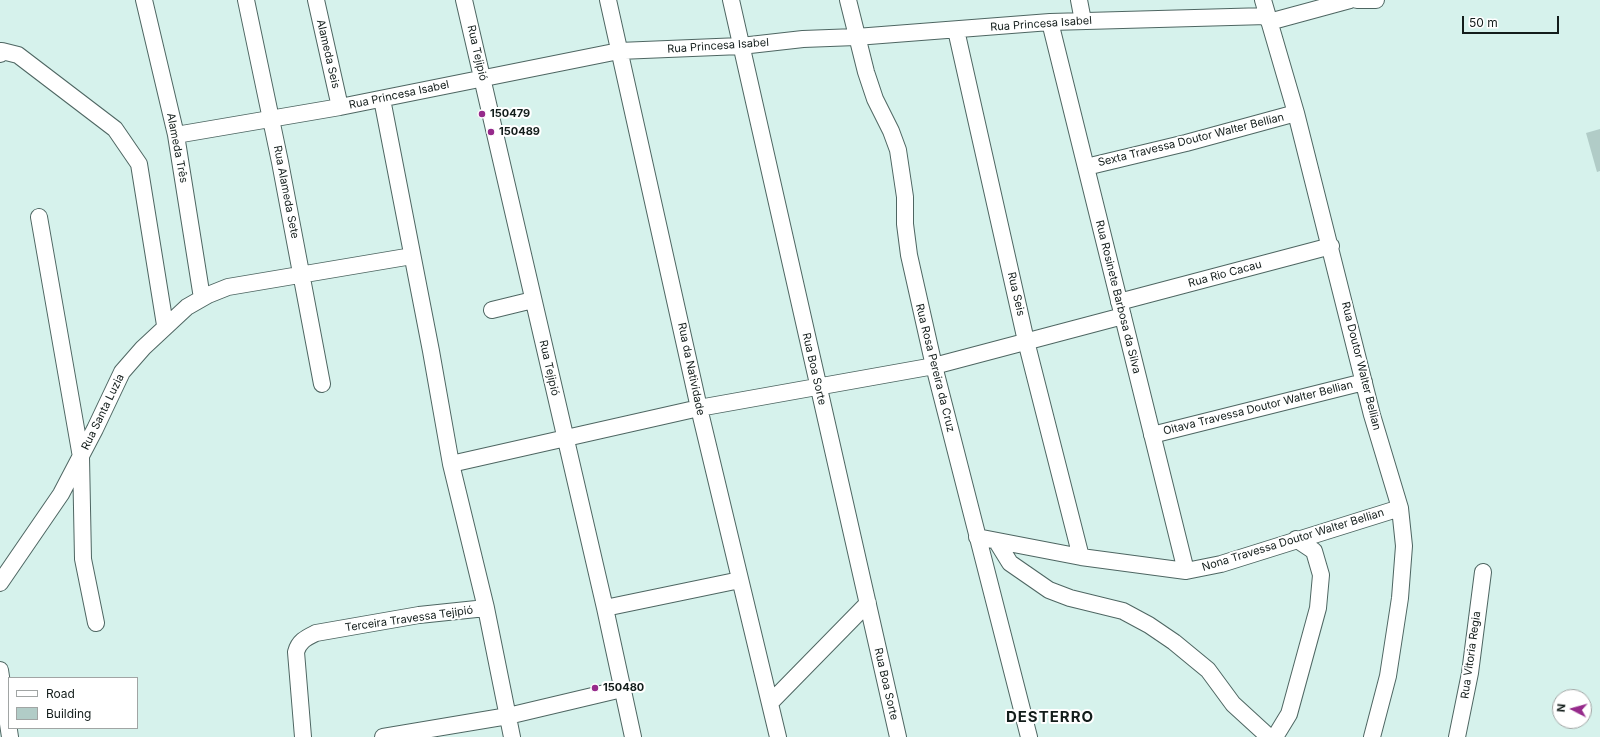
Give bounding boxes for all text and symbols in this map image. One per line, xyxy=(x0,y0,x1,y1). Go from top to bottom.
scale bar xyxy=(1464,8,1561,34)
street label: Rua Princesa Isabel xyxy=(990,14,1092,34)
text: 50 m xyxy=(1469,15,1498,30)
street label: Alameda Seis xyxy=(314,18,342,90)
street label: Rua Tejipió xyxy=(464,24,490,82)
street label: Rua Princesa Isabel xyxy=(667,36,769,56)
street label: Rua Princesa Isabel xyxy=(348,78,450,112)
place label: 150479 xyxy=(490,107,530,121)
marker: 150479 xyxy=(477,109,487,119)
street label: Sexta Travessa Doutor Walter Bellian xyxy=(1097,110,1285,170)
street label: Alameda Três xyxy=(164,112,190,184)
place label: 150489 xyxy=(499,125,540,139)
marker: 150489 xyxy=(486,127,496,137)
street label: Rua Alameda Sete xyxy=(270,144,302,240)
street label: Rua Rosinete Barbosa da Silva xyxy=(1093,219,1143,375)
street label: Rua Rio Cacau xyxy=(1187,258,1263,290)
street label: Rua Seis xyxy=(1005,271,1027,317)
street label: Rua Doutor Walter Bellian xyxy=(1339,300,1383,432)
street label: Rua Rosa Pereira da Cruz xyxy=(913,302,957,434)
street label: Rua da Natividade xyxy=(675,321,707,417)
street label: Rua Boa Sorte xyxy=(799,332,829,406)
street label: Rua Tejipió xyxy=(536,339,562,397)
street label: Rua Santa Luzia xyxy=(79,372,127,452)
street label: Oitava Travessa Doutor Walter Bellian xyxy=(1162,378,1354,438)
street label: Nona Travessa Doutor Walter Bellian xyxy=(1200,506,1386,574)
street label: Terceira Travessa Tejipió xyxy=(344,603,474,635)
street label: Rua Vitoria Regia xyxy=(1458,610,1484,700)
street label: Rua Boa Sorte xyxy=(871,647,901,721)
legend xyxy=(8,677,138,729)
place label: 150480 xyxy=(603,681,644,695)
marker: 150480 xyxy=(590,683,600,693)
text: Road xyxy=(46,686,75,701)
north arrow xyxy=(1552,689,1592,729)
text: N xyxy=(1554,703,1568,713)
text: Building xyxy=(46,706,91,721)
district label: DESTERRO xyxy=(1006,708,1094,726)

